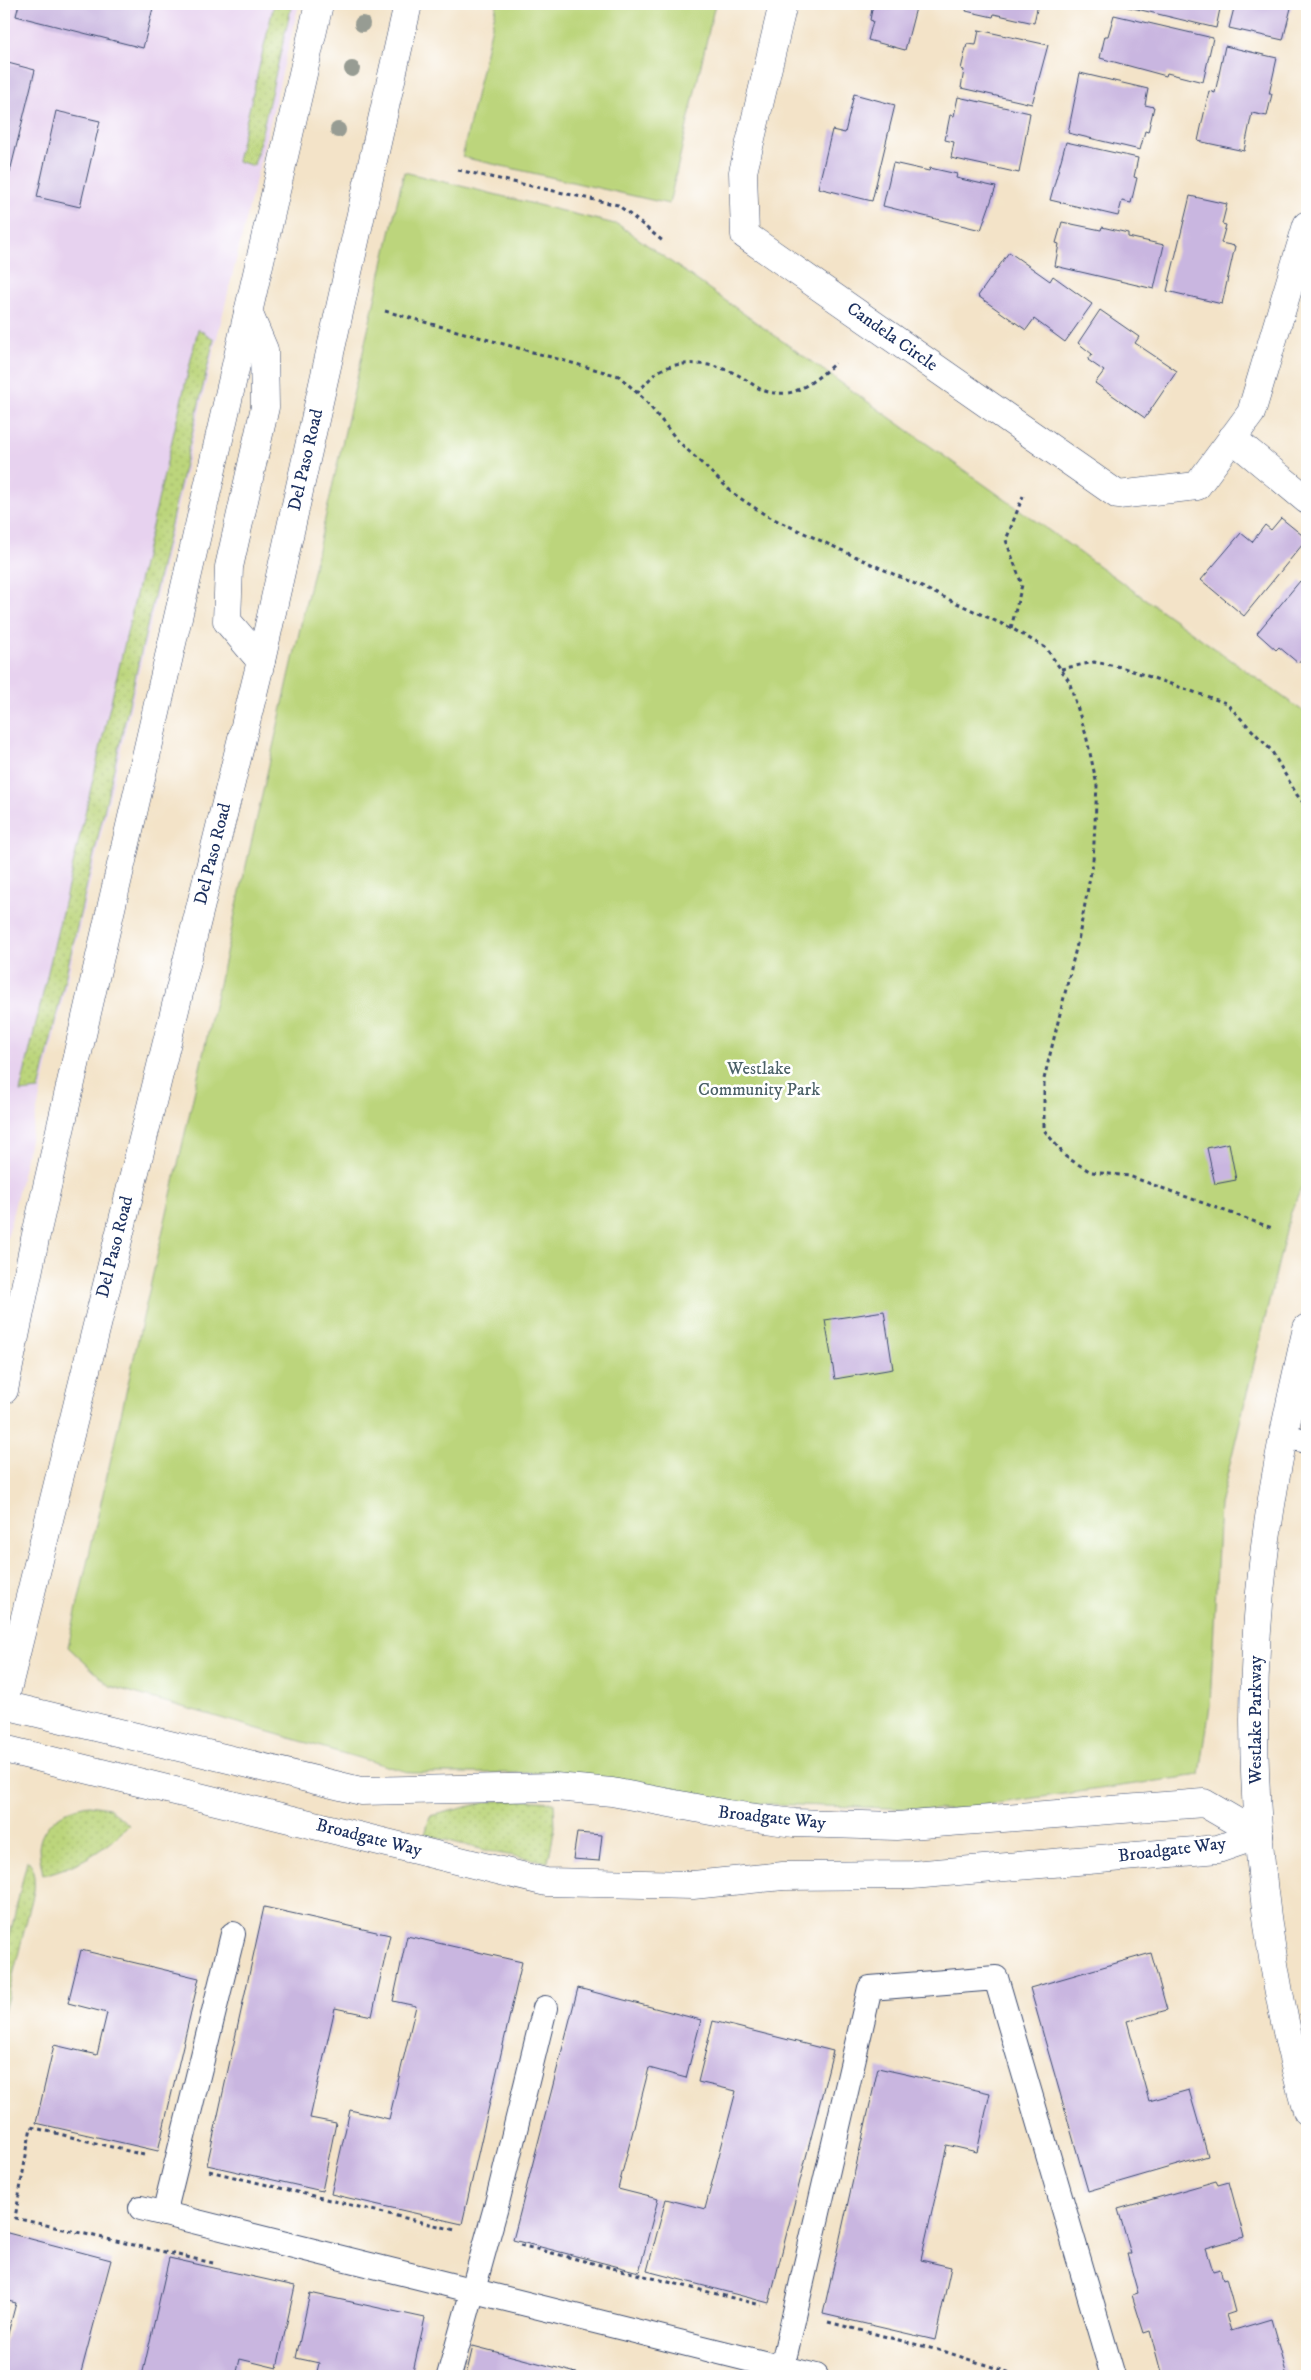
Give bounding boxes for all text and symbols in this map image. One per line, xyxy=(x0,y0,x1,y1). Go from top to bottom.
street label: Candela Circle xyxy=(842,298,942,376)
street label: Del Paso Road xyxy=(284,407,328,513)
street label: Del Paso Road xyxy=(190,801,236,907)
park label: Westlake Community Park xyxy=(698,1058,820,1101)
street label: Del Paso Road xyxy=(92,1194,138,1300)
street label: Westlake Parkway xyxy=(1245,1655,1267,1786)
street label: Broadgate Way xyxy=(717,1801,827,1835)
street label: Broadgate Way xyxy=(314,1814,425,1862)
street label: Broadgate Way xyxy=(1117,1832,1228,1868)

